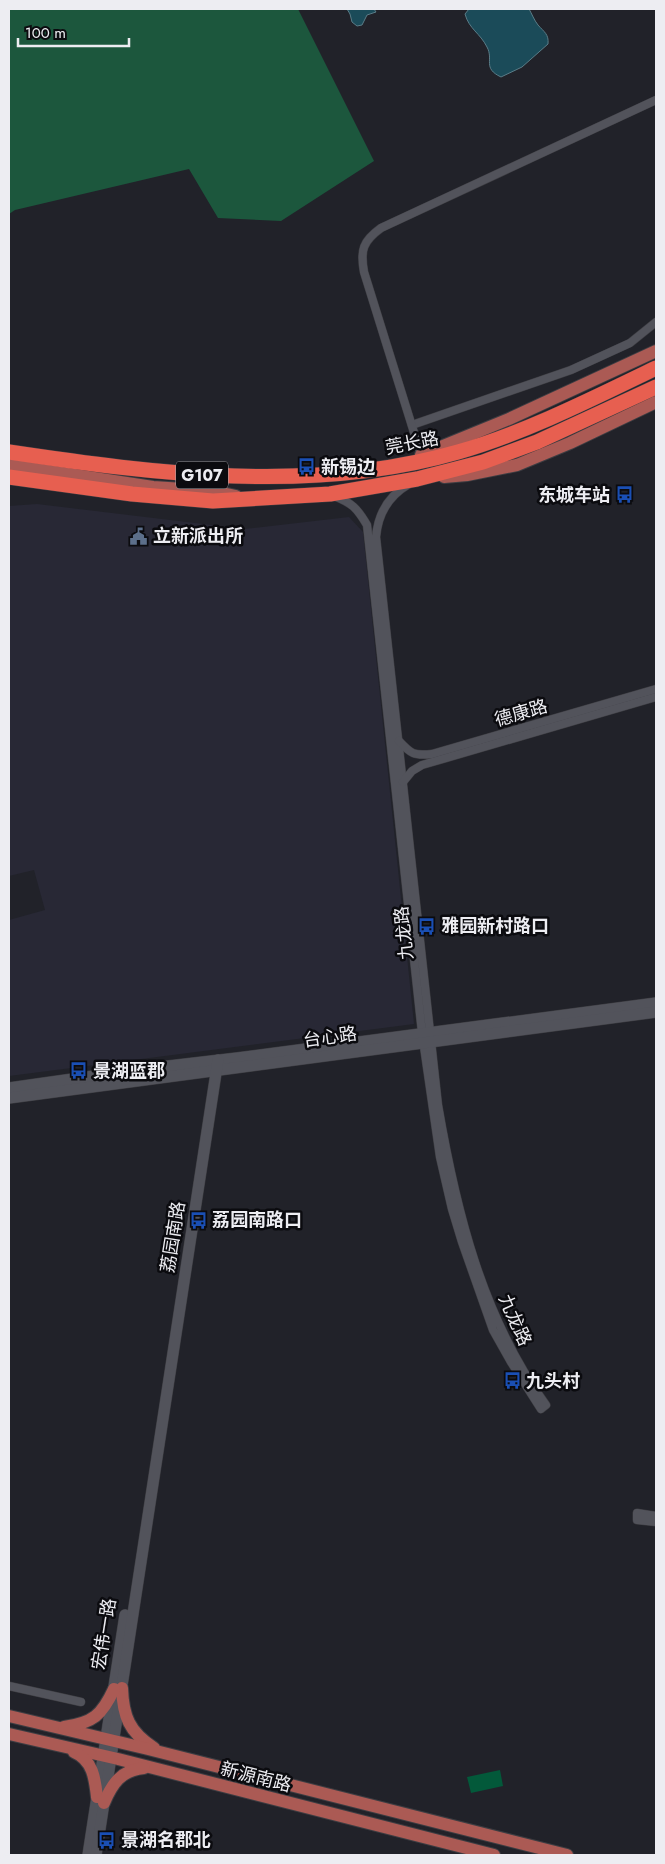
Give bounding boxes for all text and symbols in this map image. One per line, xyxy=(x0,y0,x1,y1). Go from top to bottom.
scale bar xyxy=(18,15,129,47)
text: 100 m xyxy=(25,22,66,44)
street label: 莞长路 xyxy=(383,425,441,461)
place label: 新锡边 xyxy=(321,454,376,480)
bus stop icon: 新锡边 xyxy=(297,457,317,477)
road number: G107 xyxy=(176,462,228,488)
place label: 东城车站 xyxy=(538,482,610,508)
bus stop icon: 东城车站 xyxy=(614,485,634,505)
place label: 立新派出所 xyxy=(153,523,243,549)
public building icon: 立新派出所 xyxy=(129,526,149,546)
street label: 德康路 xyxy=(491,693,551,733)
street label: 九龙路 xyxy=(388,905,420,961)
place label: 雅园新村路口 xyxy=(441,913,549,939)
bus stop icon: 雅园新村路口 xyxy=(417,916,437,936)
street label: 台心路 xyxy=(301,1020,359,1054)
place label: 景湖蓝郡 xyxy=(93,1058,165,1084)
bus stop icon: 景湖蓝郡 xyxy=(69,1061,89,1081)
street label: 荔园南路 xyxy=(155,1199,191,1275)
place label: 荔园南路口 xyxy=(212,1207,302,1233)
bus stop icon: 荔园南路口 xyxy=(188,1210,208,1230)
street label: 九龙路 xyxy=(492,1290,538,1350)
place label: 九头村 xyxy=(526,1368,580,1394)
bus stop icon: 九头村 xyxy=(502,1371,522,1391)
street label: 宏伟一路 xyxy=(86,1596,122,1672)
street label: 新源南路 xyxy=(218,1756,294,1798)
place label: 景湖名郡北 xyxy=(121,1827,211,1853)
bus stop icon: 景湖名郡北 xyxy=(97,1830,117,1850)

